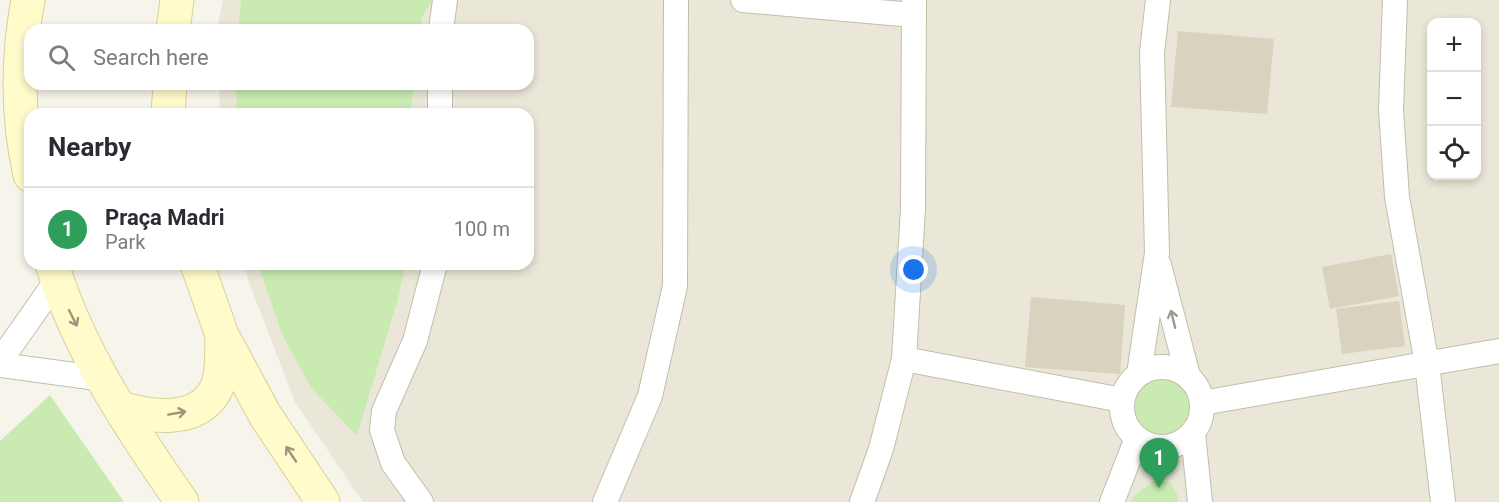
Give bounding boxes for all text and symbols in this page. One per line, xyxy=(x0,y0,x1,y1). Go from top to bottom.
map controls xyxy=(1427,18,1481,180)
button: + xyxy=(1427,18,1481,72)
search box xyxy=(24,24,534,90)
icon: search xyxy=(45,41,78,74)
text: Search here xyxy=(93,45,209,70)
button: − xyxy=(1427,72,1481,126)
button: locate xyxy=(1427,126,1481,180)
text: Nearby xyxy=(48,132,131,162)
text: Praça Madri xyxy=(105,205,225,230)
text: 1 xyxy=(62,217,73,241)
text: 100 m xyxy=(454,217,510,241)
text: Park xyxy=(105,230,145,254)
your location xyxy=(899,255,928,284)
one-way arrow xyxy=(68,309,79,327)
one-way arrow xyxy=(1167,310,1179,329)
one-way arrow xyxy=(167,408,186,419)
pin: 1 xyxy=(1140,438,1178,488)
one-way arrow xyxy=(285,446,297,462)

